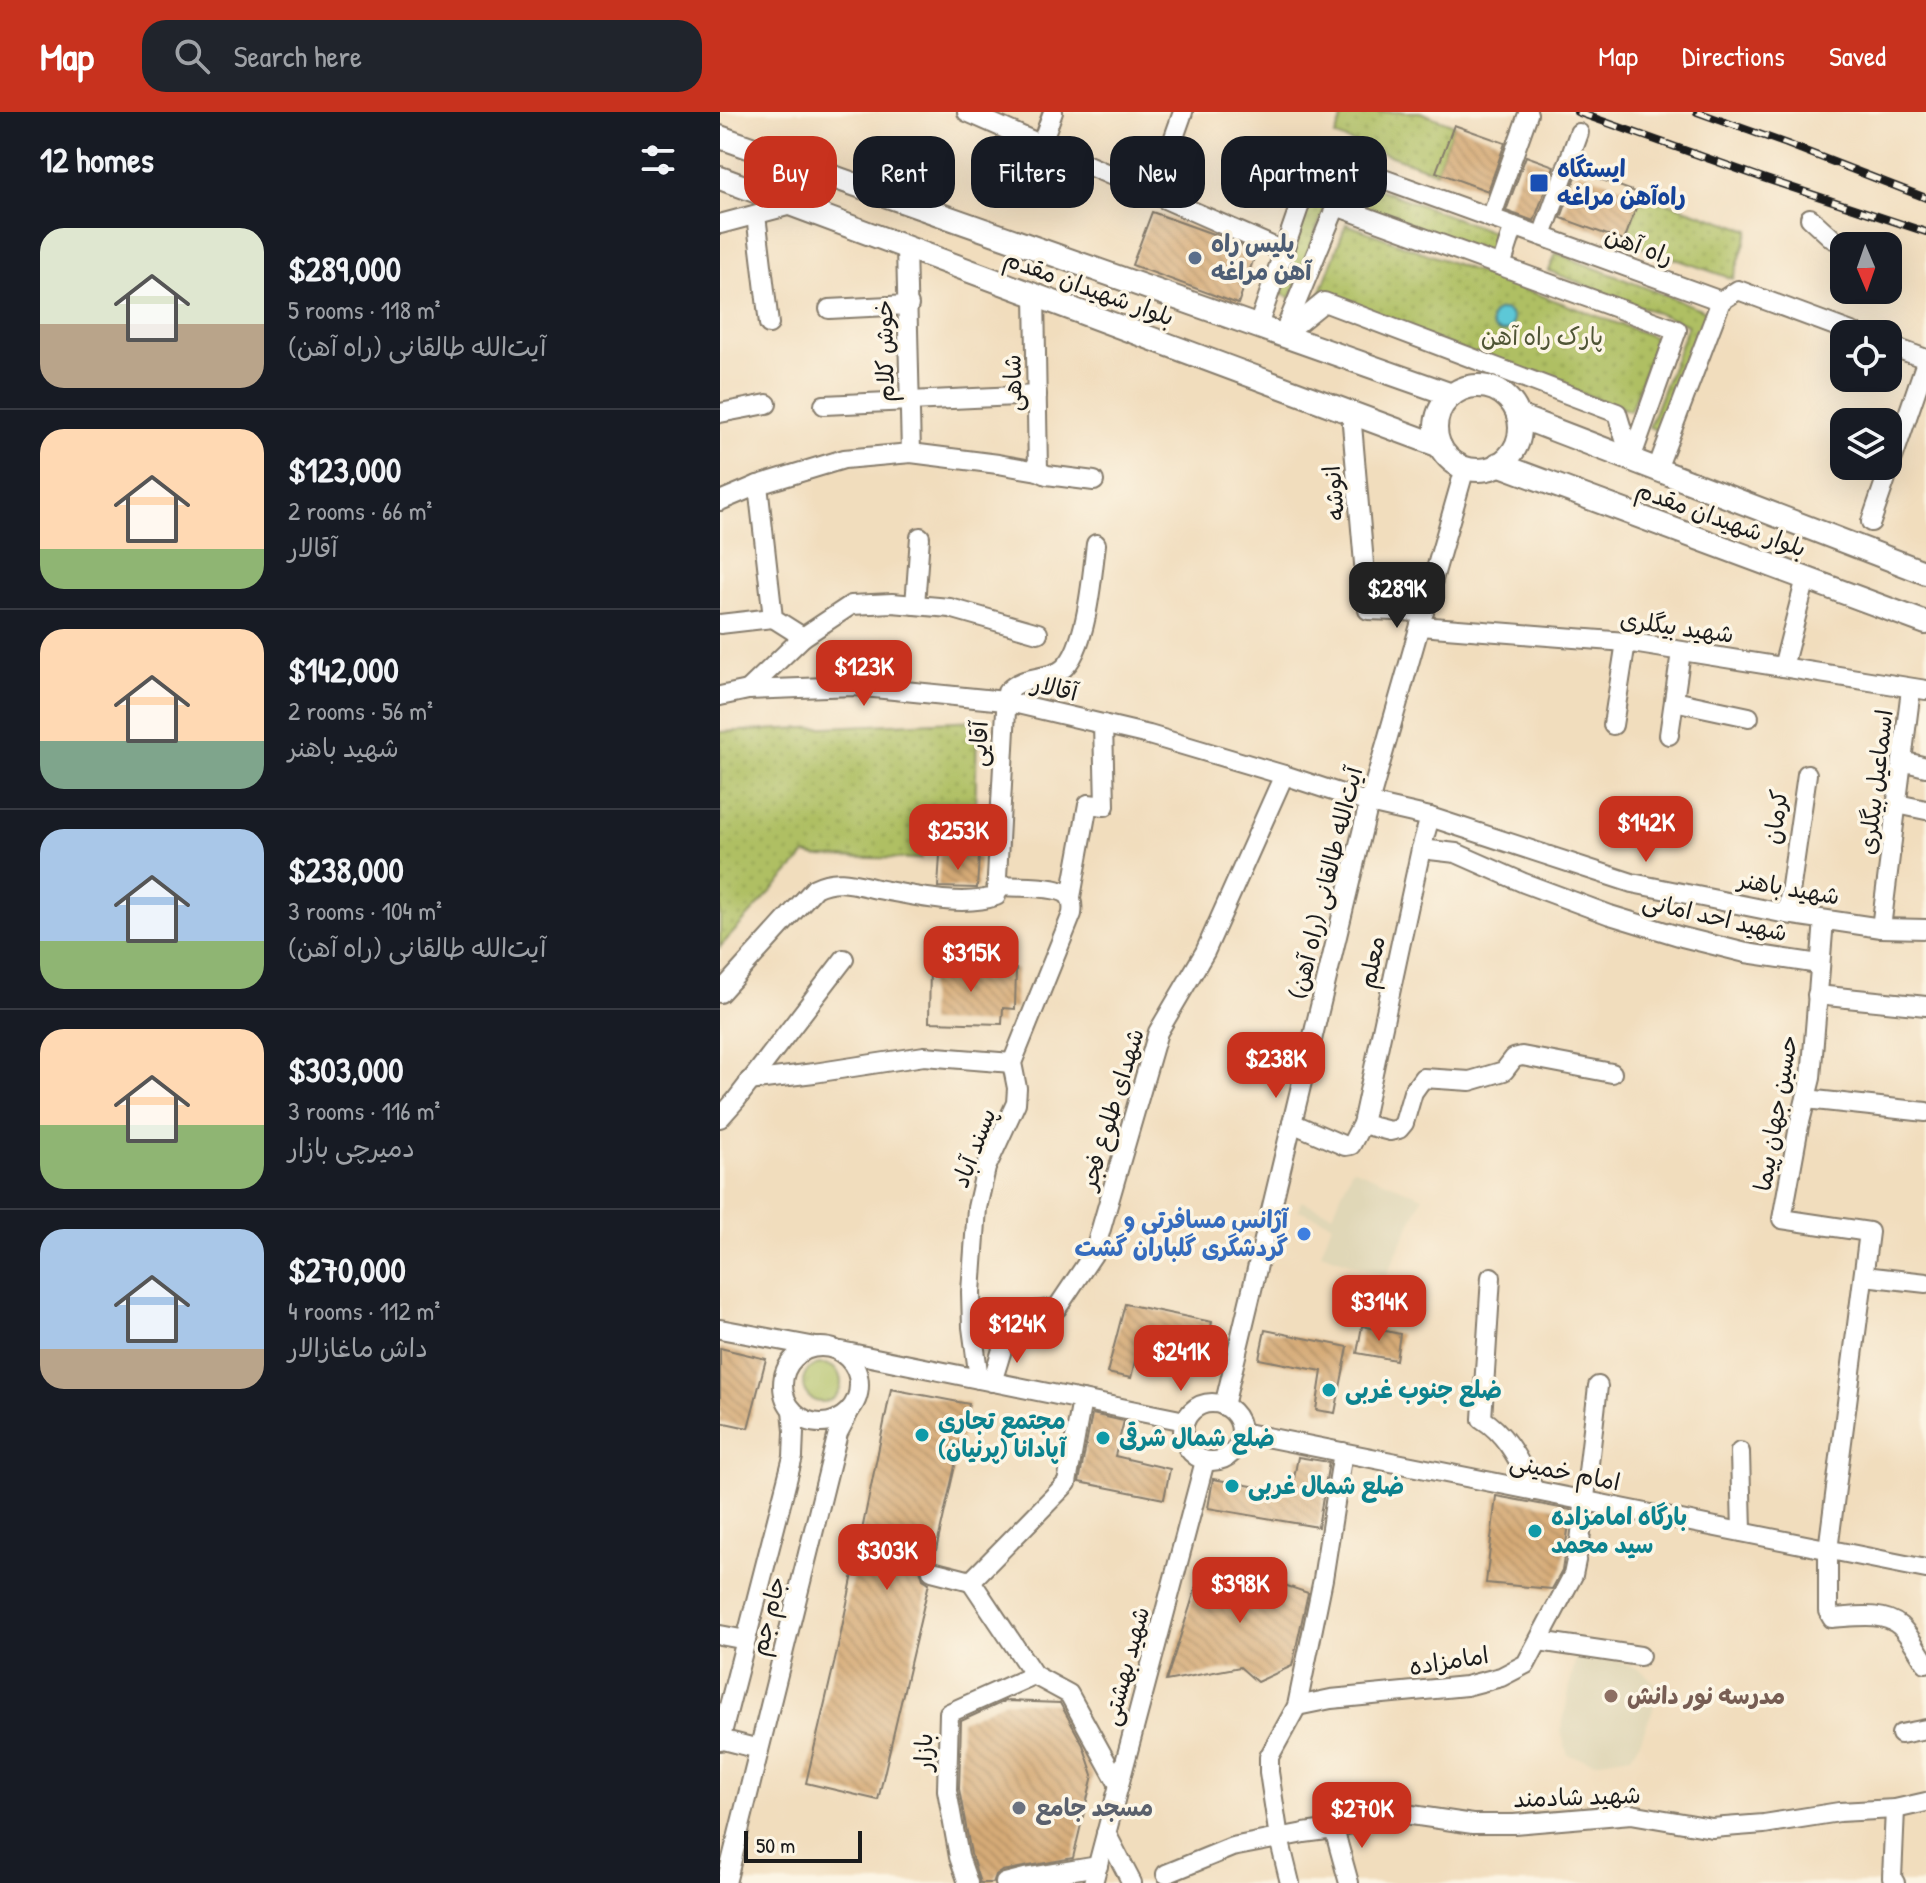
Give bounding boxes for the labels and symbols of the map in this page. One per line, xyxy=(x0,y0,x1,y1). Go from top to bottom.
place label: ایستگاه راه‌آهن مراغه xyxy=(1557,152,1686,212)
marker: ایستگاه راه‌آهن مراغه xyxy=(1528,172,1550,194)
street label: راه آهن xyxy=(1601,218,1678,272)
place label: پلیس راه آهن مراغه xyxy=(1211,227,1313,287)
north arrow xyxy=(1830,232,1902,304)
street label: بلوار شهیدان مقدم xyxy=(999,241,1179,335)
marker: پلیس راه آهن مراغه xyxy=(1186,249,1204,267)
street label: خوش کلام xyxy=(867,299,904,402)
park label: پارک راه آهن xyxy=(1481,320,1603,352)
street label: شاهی xyxy=(996,354,1028,412)
street label: انوشه xyxy=(1315,464,1351,522)
street label: بلوار شهیدان مقدم xyxy=(1631,472,1811,566)
pin: $289K xyxy=(1341,562,1453,630)
street label: شهید بیگلری xyxy=(1618,602,1736,650)
pin: $123K xyxy=(808,640,920,708)
street label: آقالار xyxy=(1027,666,1082,708)
street label: اسماعیل بیگلری xyxy=(1850,708,1900,856)
street label: آقایی xyxy=(961,719,995,768)
street label: (راه آهن) آیت‌الله طالقانی xyxy=(1281,762,1370,1002)
street label: کرمان xyxy=(1755,787,1795,846)
pin: $142K xyxy=(1590,796,1702,864)
pin: $253K xyxy=(902,804,1014,872)
street label: شهید باهنر xyxy=(1734,862,1842,912)
street label: شهید احد امانی xyxy=(1640,884,1791,948)
pin: $315K xyxy=(915,926,1027,994)
street label: معلم xyxy=(1350,933,1395,991)
street label: شهدای طلوع فجر xyxy=(1071,1024,1153,1196)
pin: $238K xyxy=(1220,1032,1332,1100)
street label: حسین جهان پیما xyxy=(1746,1032,1805,1193)
street label: پسند آباد xyxy=(943,1103,1003,1192)
place label: آژانس مسافرتی و گردشگری گلباران گشت xyxy=(1075,1203,1290,1263)
marker: آژانس مسافرتی و گردشگری گلباران گشت xyxy=(1295,1225,1313,1243)
pin: $314K xyxy=(1323,1275,1435,1343)
pin: $124K xyxy=(961,1297,1073,1365)
pin: $241K xyxy=(1125,1325,1237,1393)
place label: ضلع جنوب غربی xyxy=(1345,1373,1502,1407)
marker: ضلع جنوب غربی xyxy=(1320,1381,1338,1399)
place label: مجتمع تجاری آپادانا (پرنیان) xyxy=(938,1404,1068,1464)
place label: ضلع شمال شرقی xyxy=(1119,1421,1275,1455)
marker: مجتمع تجاری آپادانا (پرنیان) xyxy=(913,1426,931,1444)
marker: ضلع شمال شرقی xyxy=(1094,1429,1112,1447)
street label: امام خمینی xyxy=(1507,1445,1623,1500)
place label: ضلع شمال غربی xyxy=(1248,1469,1404,1503)
marker: ضلع شمال غربی xyxy=(1223,1477,1241,1495)
place label: بارگاه امامزاده سید محمد xyxy=(1551,1500,1687,1560)
marker: بارگاه امامزاده سید محمد xyxy=(1526,1522,1544,1540)
pin: $303K xyxy=(831,1524,943,1592)
pin: $398K xyxy=(1184,1557,1296,1625)
street label: جام جم xyxy=(742,1573,795,1659)
street label: شهید بهشتی xyxy=(1094,1603,1156,1729)
street label: امامزاده xyxy=(1407,1638,1491,1682)
place label: مدرسه نور دانش xyxy=(1627,1679,1785,1711)
marker: مدرسه نور دانش xyxy=(1602,1687,1620,1705)
street label: بازار xyxy=(907,1733,939,1773)
street label: شهید شادمند xyxy=(1513,1778,1641,1814)
pin: $270K xyxy=(1306,1782,1418,1850)
place label: مسجد جامع xyxy=(1035,1791,1153,1825)
marker: مسجد جامع xyxy=(1010,1799,1028,1817)
scale bar xyxy=(744,1827,862,1863)

